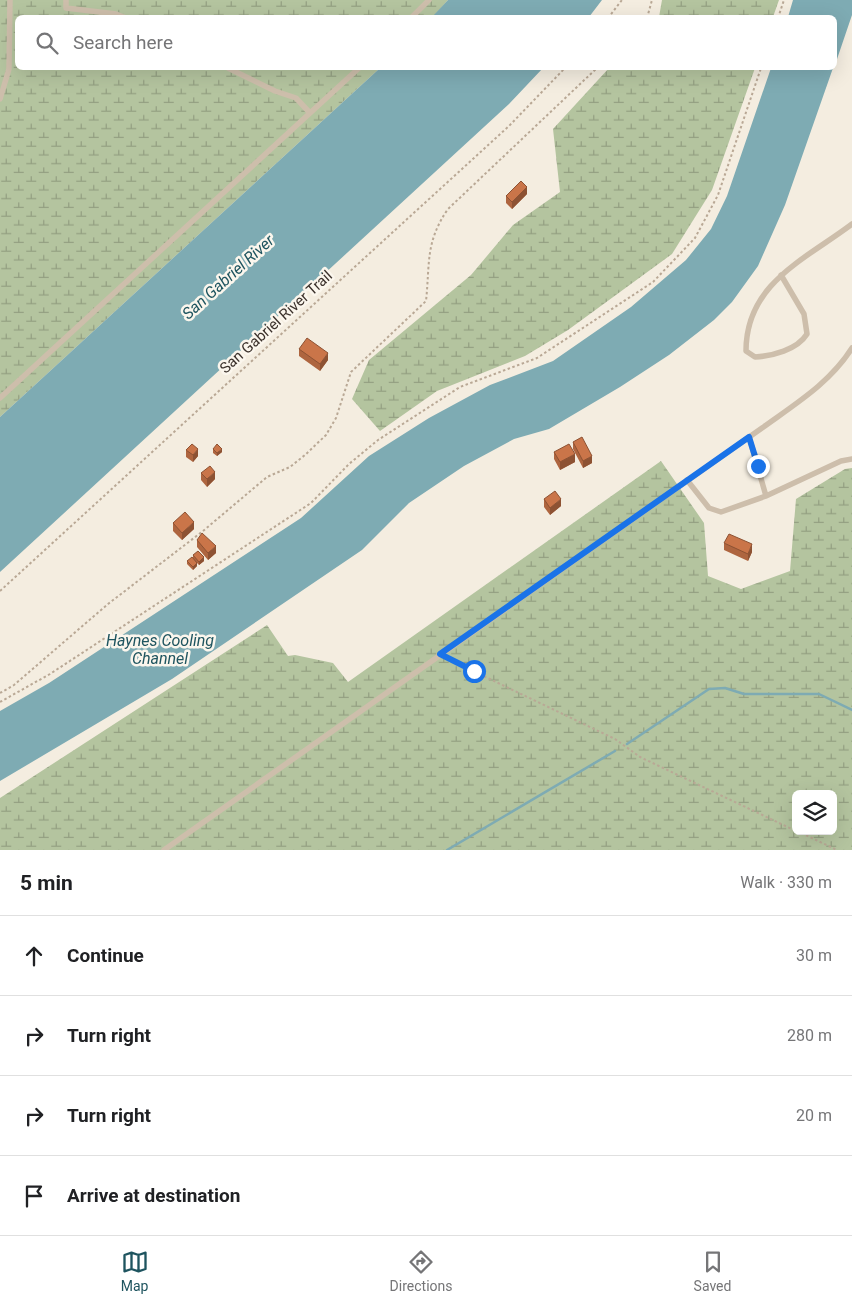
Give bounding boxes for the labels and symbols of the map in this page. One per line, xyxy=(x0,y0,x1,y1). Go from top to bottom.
water label: San Gabriel River xyxy=(178,230,278,323)
street label: San Gabriel River Trail xyxy=(216,267,336,377)
route end xyxy=(747,455,770,478)
water label: Haynes Cooling Channel xyxy=(106,631,214,668)
route start xyxy=(463,660,486,683)

